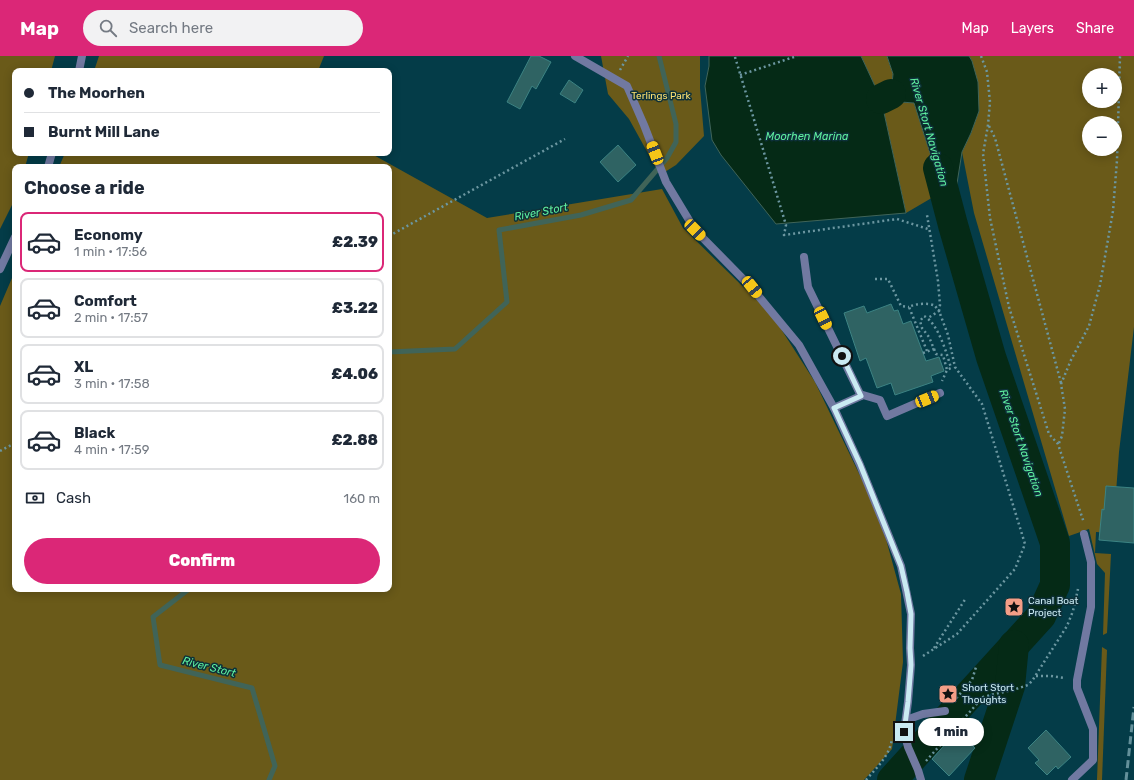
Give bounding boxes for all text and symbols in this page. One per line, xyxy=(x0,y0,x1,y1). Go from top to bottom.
search box xyxy=(83,10,363,46)
text: Map xyxy=(20,17,59,40)
icon: search xyxy=(97,17,119,39)
text: Search here xyxy=(129,19,213,37)
text: Map xyxy=(962,20,989,37)
text: Layers xyxy=(1011,20,1054,37)
text: Share xyxy=(1076,20,1114,37)
map controls xyxy=(1082,68,1122,156)
button: + xyxy=(1082,68,1122,108)
water label: River Stort Navigation xyxy=(907,76,951,188)
text: The Moorhen xyxy=(48,84,145,102)
park label: Terlings Park xyxy=(631,90,692,102)
button: − xyxy=(1082,116,1122,156)
text: Burnt Mill Lane xyxy=(48,123,160,141)
water label: Moorhen Marina xyxy=(765,130,849,143)
car xyxy=(645,140,665,166)
text: Choose a ride xyxy=(24,177,145,199)
water label: River Stort xyxy=(513,200,570,224)
car xyxy=(682,217,708,243)
icon: car xyxy=(26,224,62,260)
text: Economy xyxy=(74,226,143,244)
text: £2.39 xyxy=(332,233,378,251)
text: 1 min · 17:56 xyxy=(74,244,147,259)
car xyxy=(740,274,764,300)
icon: car xyxy=(26,290,62,326)
text: Comfort xyxy=(74,292,137,310)
text: £3.22 xyxy=(332,299,378,317)
car xyxy=(812,305,834,331)
text: 2 min · 17:57 xyxy=(74,310,148,325)
route start xyxy=(833,347,851,365)
icon: car xyxy=(26,356,62,392)
text: XL xyxy=(74,358,93,376)
text: £4.06 xyxy=(331,365,378,383)
text: 3 min · 17:58 xyxy=(74,376,150,391)
water label: River Stort Navigation xyxy=(996,388,1046,499)
car xyxy=(914,389,940,409)
icon: car xyxy=(26,422,62,458)
text: Black xyxy=(74,424,115,442)
text: £2.88 xyxy=(332,431,378,449)
text: 4 min · 17:59 xyxy=(74,442,150,457)
icon: cash xyxy=(24,487,46,509)
text: Cash xyxy=(56,489,91,507)
text: 160 m xyxy=(344,491,380,506)
button: Confirm xyxy=(24,538,380,584)
place label: Canal Boat Project xyxy=(1028,595,1079,619)
place icon: Canal Boat Project xyxy=(1003,596,1025,618)
water label: River Stort xyxy=(181,654,238,680)
place label: Short Stort Thoughts xyxy=(962,682,1014,706)
place icon: Short Stort Thoughts xyxy=(937,683,959,705)
callout: 1 min xyxy=(918,718,984,746)
route end xyxy=(895,723,913,741)
text: 1 min xyxy=(934,724,968,739)

